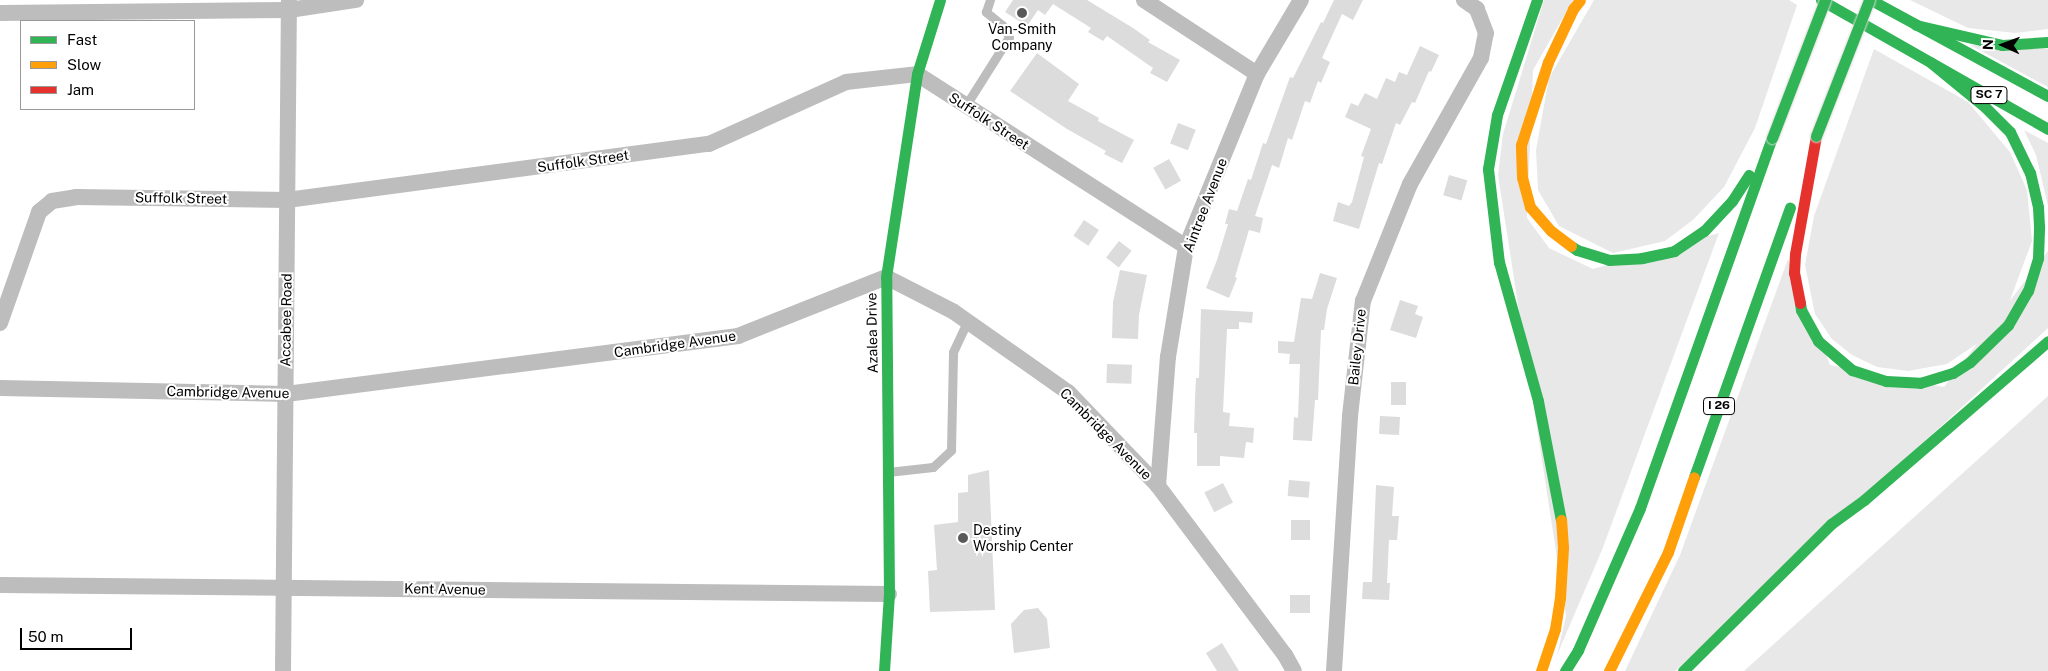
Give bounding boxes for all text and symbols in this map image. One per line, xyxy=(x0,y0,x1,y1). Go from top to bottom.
marker: Van-Smith Company xyxy=(1016,7,1028,19)
legend xyxy=(20,20,195,110)
north arrow xyxy=(1978,20,2028,70)
place label: Van-Smith Company xyxy=(988,21,1056,54)
text: Fast xyxy=(67,31,97,48)
text: N xyxy=(1980,39,1996,50)
text: Slow xyxy=(67,56,101,73)
text: Jam xyxy=(67,81,94,98)
road number: SC 7 xyxy=(1970,86,2008,104)
street label: Suffolk Street xyxy=(946,89,1032,153)
street label: Suffolk Street xyxy=(536,146,630,176)
street label: Aintree Avenue xyxy=(1179,156,1231,254)
street label: Suffolk Street xyxy=(135,189,227,207)
street label: Accabee Road xyxy=(277,273,295,367)
street label: Azalea Drive xyxy=(863,292,881,374)
street label: Bailey Drive xyxy=(1345,308,1369,386)
street label: Cambridge Avenue xyxy=(613,327,737,361)
street label: Cambridge Avenue xyxy=(166,383,290,401)
street label: Cambridge Avenue xyxy=(1057,385,1155,483)
road number: I 26 xyxy=(1703,396,1735,416)
place label: Destiny Worship Center xyxy=(973,522,1073,554)
marker: Destiny Worship Center xyxy=(957,532,969,544)
street label: Kent Avenue xyxy=(404,580,486,598)
scale bar xyxy=(22,618,135,650)
text: 50 m xyxy=(28,628,63,645)

